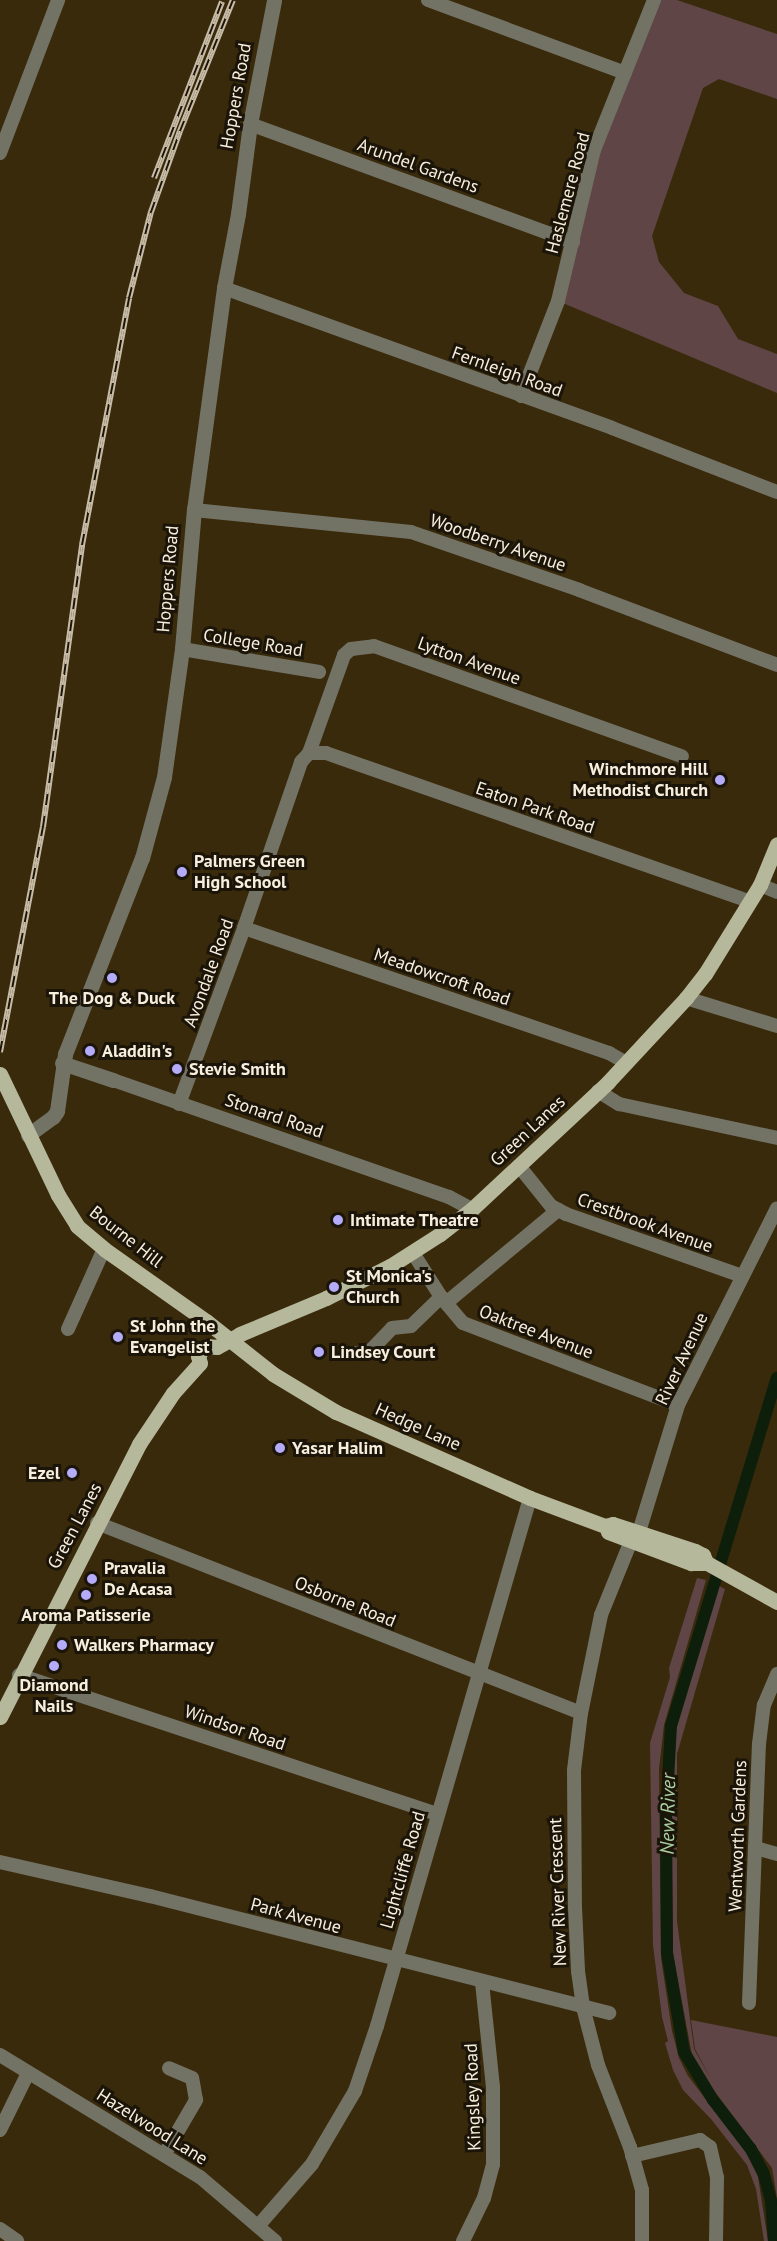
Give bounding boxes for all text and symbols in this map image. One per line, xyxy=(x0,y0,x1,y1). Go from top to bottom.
street label: Hoppers Road xyxy=(216,41,256,151)
street label: Haslemere Road xyxy=(541,130,595,256)
street label: Arundel Gardens xyxy=(354,134,482,198)
street label: Fernleigh Road xyxy=(449,342,565,402)
street label: Woodberry Avenue xyxy=(427,509,569,577)
street label: Hoppers Road xyxy=(153,525,183,633)
street label: College Road xyxy=(202,624,304,662)
street label: Lytton Avenue xyxy=(414,632,524,690)
place label: Winchmore Hill Methodist Church xyxy=(572,759,708,802)
marker: Winchmore Hill Methodist Church xyxy=(713,773,727,787)
street label: Eaton Park Road xyxy=(472,777,598,839)
place label: Palmers Green High School xyxy=(194,851,305,894)
marker: Palmers Green High School xyxy=(175,865,189,879)
street label: Avondale Road xyxy=(179,916,239,1030)
street label: Meadowcroft Road xyxy=(371,944,513,1010)
marker: The Dog & Duck xyxy=(105,971,119,985)
place label: The Dog & Duck xyxy=(49,987,175,1009)
place label: Aladdin's xyxy=(102,1040,172,1062)
marker: Aladdin's xyxy=(83,1044,97,1058)
place label: Stevie Smith xyxy=(189,1058,286,1080)
marker: Stevie Smith xyxy=(170,1062,184,1076)
street label: Stonard Road xyxy=(222,1089,326,1143)
street label: Green Lanes xyxy=(486,1091,570,1171)
street label: Crestbrook Avenue xyxy=(574,1188,716,1258)
street label: Bourne Hill xyxy=(85,1202,167,1272)
place label: Intimate Theatre xyxy=(350,1209,479,1231)
marker: Intimate Theatre xyxy=(331,1213,345,1227)
place label: St Monica's Church xyxy=(346,1266,432,1308)
marker: St Monica's Church xyxy=(327,1280,341,1294)
street label: Oaktree Avenue xyxy=(476,1300,596,1364)
street label: River Avenue xyxy=(651,1309,713,1409)
place label: St John the Evangelist xyxy=(130,1316,215,1358)
marker: St John the Evangelist xyxy=(111,1330,125,1344)
place label: Lindsey Court xyxy=(331,1341,436,1363)
marker: Lindsey Court xyxy=(312,1345,326,1359)
street label: Hedge Lane xyxy=(372,1399,464,1455)
place label: Yasar Halim xyxy=(292,1437,383,1459)
marker: Yasar Halim xyxy=(273,1441,287,1455)
place label: Ezel xyxy=(28,1462,60,1484)
marker: Ezel xyxy=(65,1466,79,1480)
street label: Green Lanes xyxy=(43,1479,107,1573)
place label: Pravalia De Acasa xyxy=(104,1558,173,1600)
marker: Pravalia De Acasa xyxy=(85,1572,99,1586)
street label: Osborne Road xyxy=(291,1572,399,1632)
marker: Aroma Patisserie xyxy=(79,1588,93,1602)
place label: Aroma Patisserie xyxy=(21,1604,151,1626)
place label: Walkers Pharmacy xyxy=(74,1634,214,1656)
marker: Walkers Pharmacy xyxy=(55,1638,69,1652)
marker: Diamond Nails xyxy=(47,1659,61,1673)
place label: Diamond Nails xyxy=(19,1675,89,1718)
street label: Windsor Road xyxy=(182,1701,288,1755)
street label: Wentworth Gardens xyxy=(725,1760,751,1912)
water label: New River xyxy=(655,1773,681,1855)
street label: Lightcliffe Road xyxy=(376,1809,430,1931)
street label: New River Crescent xyxy=(545,1817,571,1967)
street label: Park Avenue xyxy=(248,1893,344,1939)
street label: Kingsley Road xyxy=(460,2043,486,2151)
street label: Hazelwood Lane xyxy=(92,2084,212,2170)

